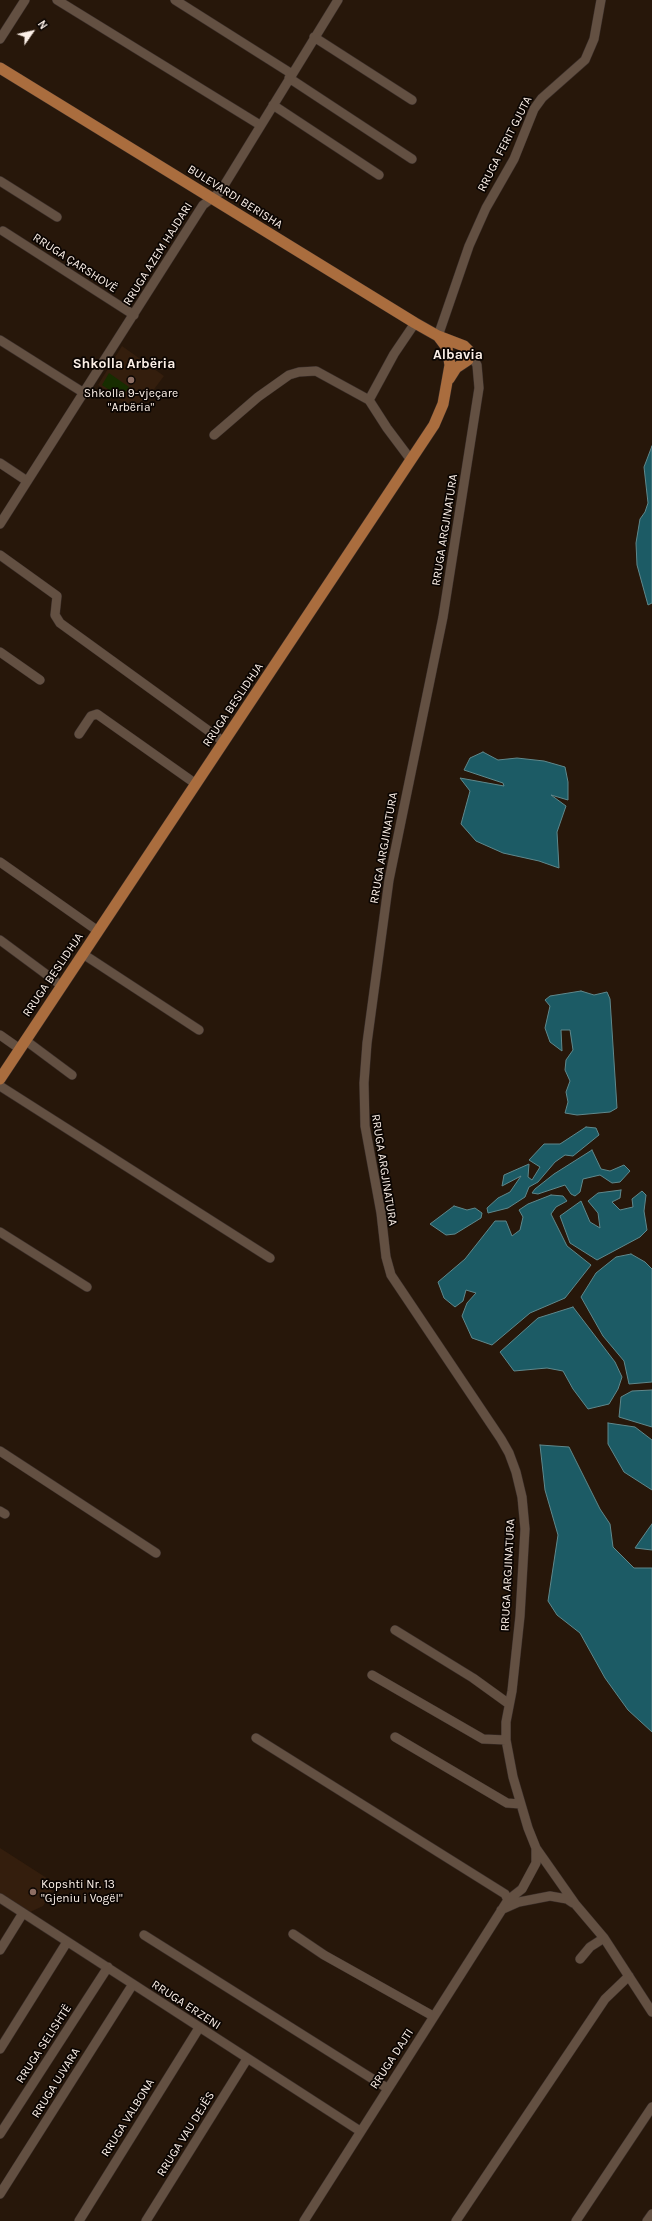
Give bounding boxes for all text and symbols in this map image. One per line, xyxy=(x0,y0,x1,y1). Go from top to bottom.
north arrow xyxy=(12,12,52,52)
text: N xyxy=(35,18,50,32)
street label: RRUGA FERIT GJUTA xyxy=(475,94,535,194)
street label: BULEVARDI BERISHA xyxy=(185,162,285,232)
street label: RRUGA AZEM HAJDARI xyxy=(120,200,196,308)
street label: RRUGA ÇARSHOVË xyxy=(30,230,120,296)
district label: Albavia xyxy=(433,347,483,363)
district label: Shkolla Arbëria xyxy=(73,356,175,372)
marker: Shkolla 9-vjeçare "Arbëria" xyxy=(126,375,136,385)
place label: Shkolla 9-vjeçare "Arbëria" xyxy=(84,387,178,415)
street label: RRUGA ARGJINATURA xyxy=(429,473,461,587)
street label: RRUGA BESLIDHJA xyxy=(200,660,266,750)
street label: RRUGA ARGJINATURA xyxy=(367,791,401,905)
street label: RRUGA BESLIDHJA xyxy=(20,930,86,1020)
street label: RRUGA ARGJINATURA xyxy=(368,1113,400,1227)
street label: RRUGA ARGJINATURA xyxy=(498,1518,518,1632)
place label: Kopshti Nr. 13 "Gjeniu i Vogël" xyxy=(41,1878,123,1906)
marker: Kopshti Nr. 13 "Gjeniu i Vogël" xyxy=(28,1887,38,1897)
street label: RRUGA ERZENI xyxy=(149,1977,223,2033)
street label: RRUGA SELISHTË xyxy=(13,2002,75,2086)
street label: RRUGA DAJTI xyxy=(367,2026,417,2092)
street label: RRUGA UJVARA xyxy=(29,2045,83,2121)
street label: RRUGA VALBONA xyxy=(98,2076,158,2160)
street label: RRUGA VAU DEJËS xyxy=(154,2089,218,2179)

